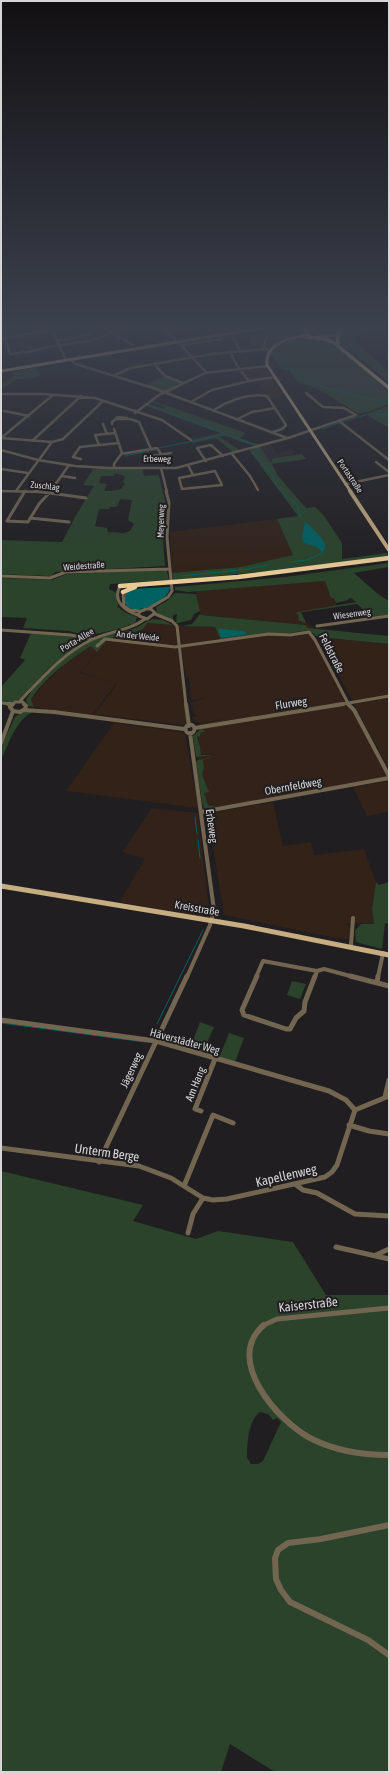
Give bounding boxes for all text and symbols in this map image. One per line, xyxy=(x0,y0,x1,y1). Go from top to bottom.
street label: Erbeweg xyxy=(143,454,171,464)
street label: Portastraße xyxy=(335,457,365,495)
street label: Zuschlag xyxy=(30,479,60,493)
street label: Meyerweg xyxy=(155,504,167,538)
street label: Weidestraße xyxy=(63,560,105,572)
street label: Wiesenweg xyxy=(333,606,371,622)
street label: Porta-Allee xyxy=(58,626,96,654)
street label: An der Weide xyxy=(116,629,160,643)
street label: Feldstraße xyxy=(317,631,347,675)
street label: Flurweg xyxy=(274,695,308,711)
street label: Obernfeldweg xyxy=(264,775,323,797)
street label: Erbeweg xyxy=(204,808,220,844)
street label: Kreisstraße xyxy=(174,898,220,918)
street label: Häverstädter Weg xyxy=(149,1026,221,1056)
street label: Jägerweg xyxy=(118,1050,144,1090)
street label: Am Hang xyxy=(183,1065,207,1103)
street label: Unterm Berge xyxy=(74,1141,140,1164)
street label: Kapellenweg xyxy=(254,1161,319,1190)
street label: Kaiserstraße xyxy=(278,1294,338,1315)

